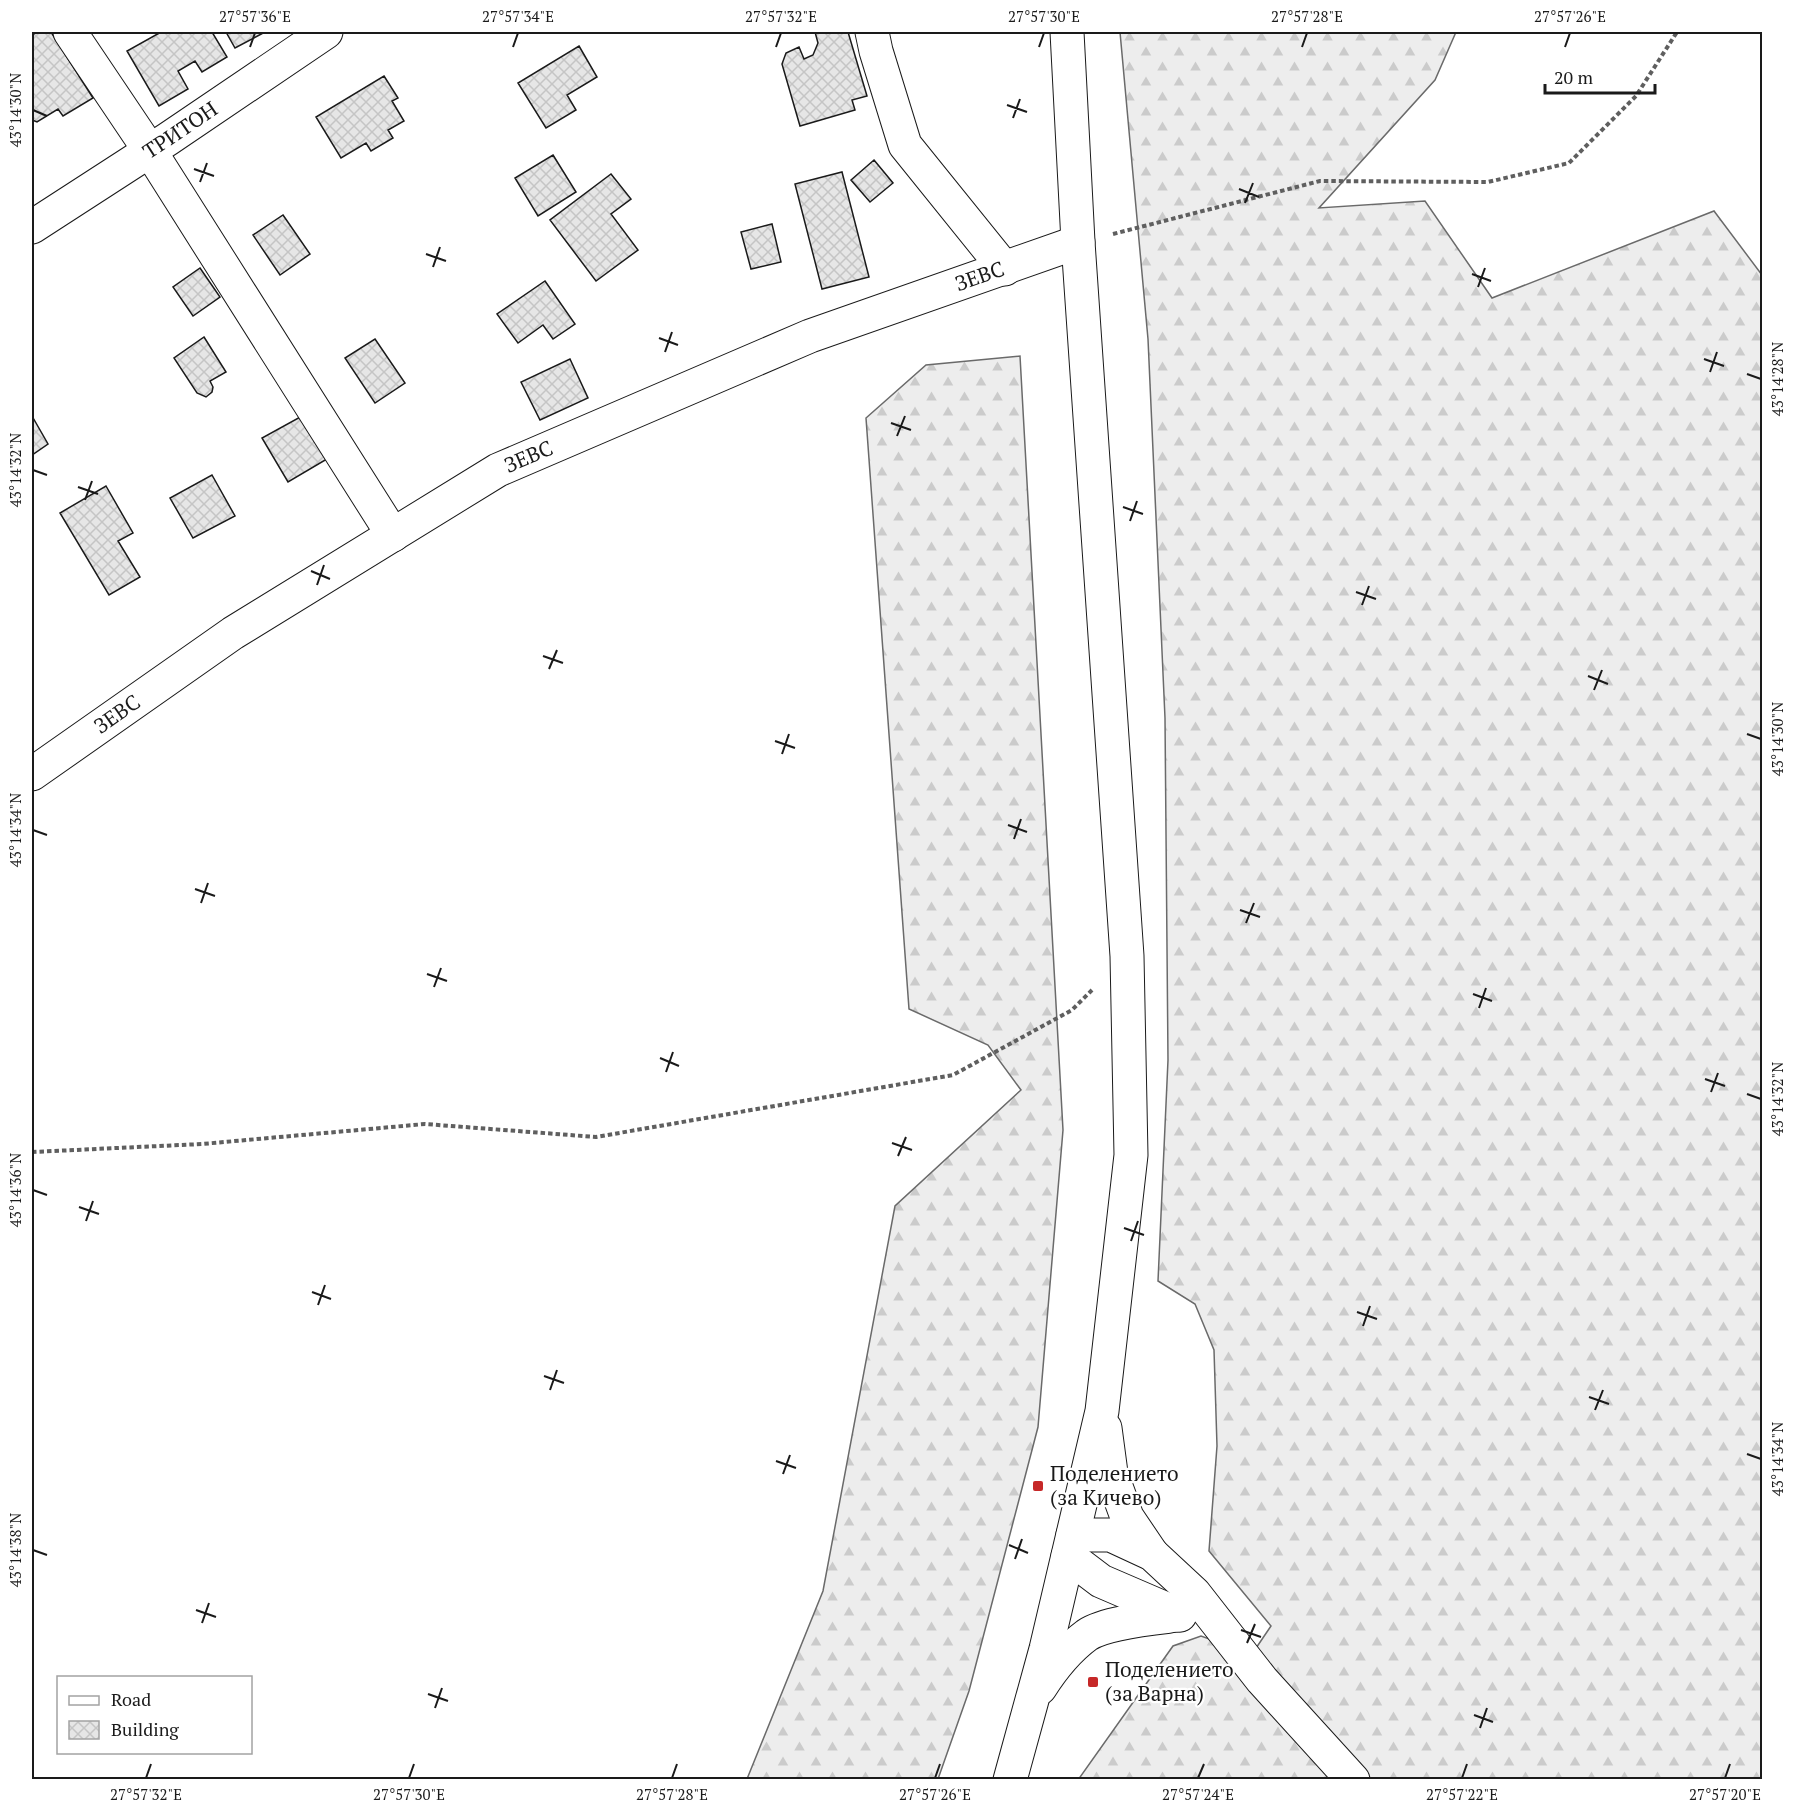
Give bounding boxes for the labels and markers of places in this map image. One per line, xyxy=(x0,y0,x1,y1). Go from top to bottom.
place label: Поделението (за Кичево) xyxy=(1050,1459,1179,1511)
marker: Поделението (за Кичево) xyxy=(1031,1479,1045,1493)
place label: Поделението (за Варна) xyxy=(1105,1655,1234,1707)
marker: Поделението (за Варна) xyxy=(1086,1675,1100,1689)

